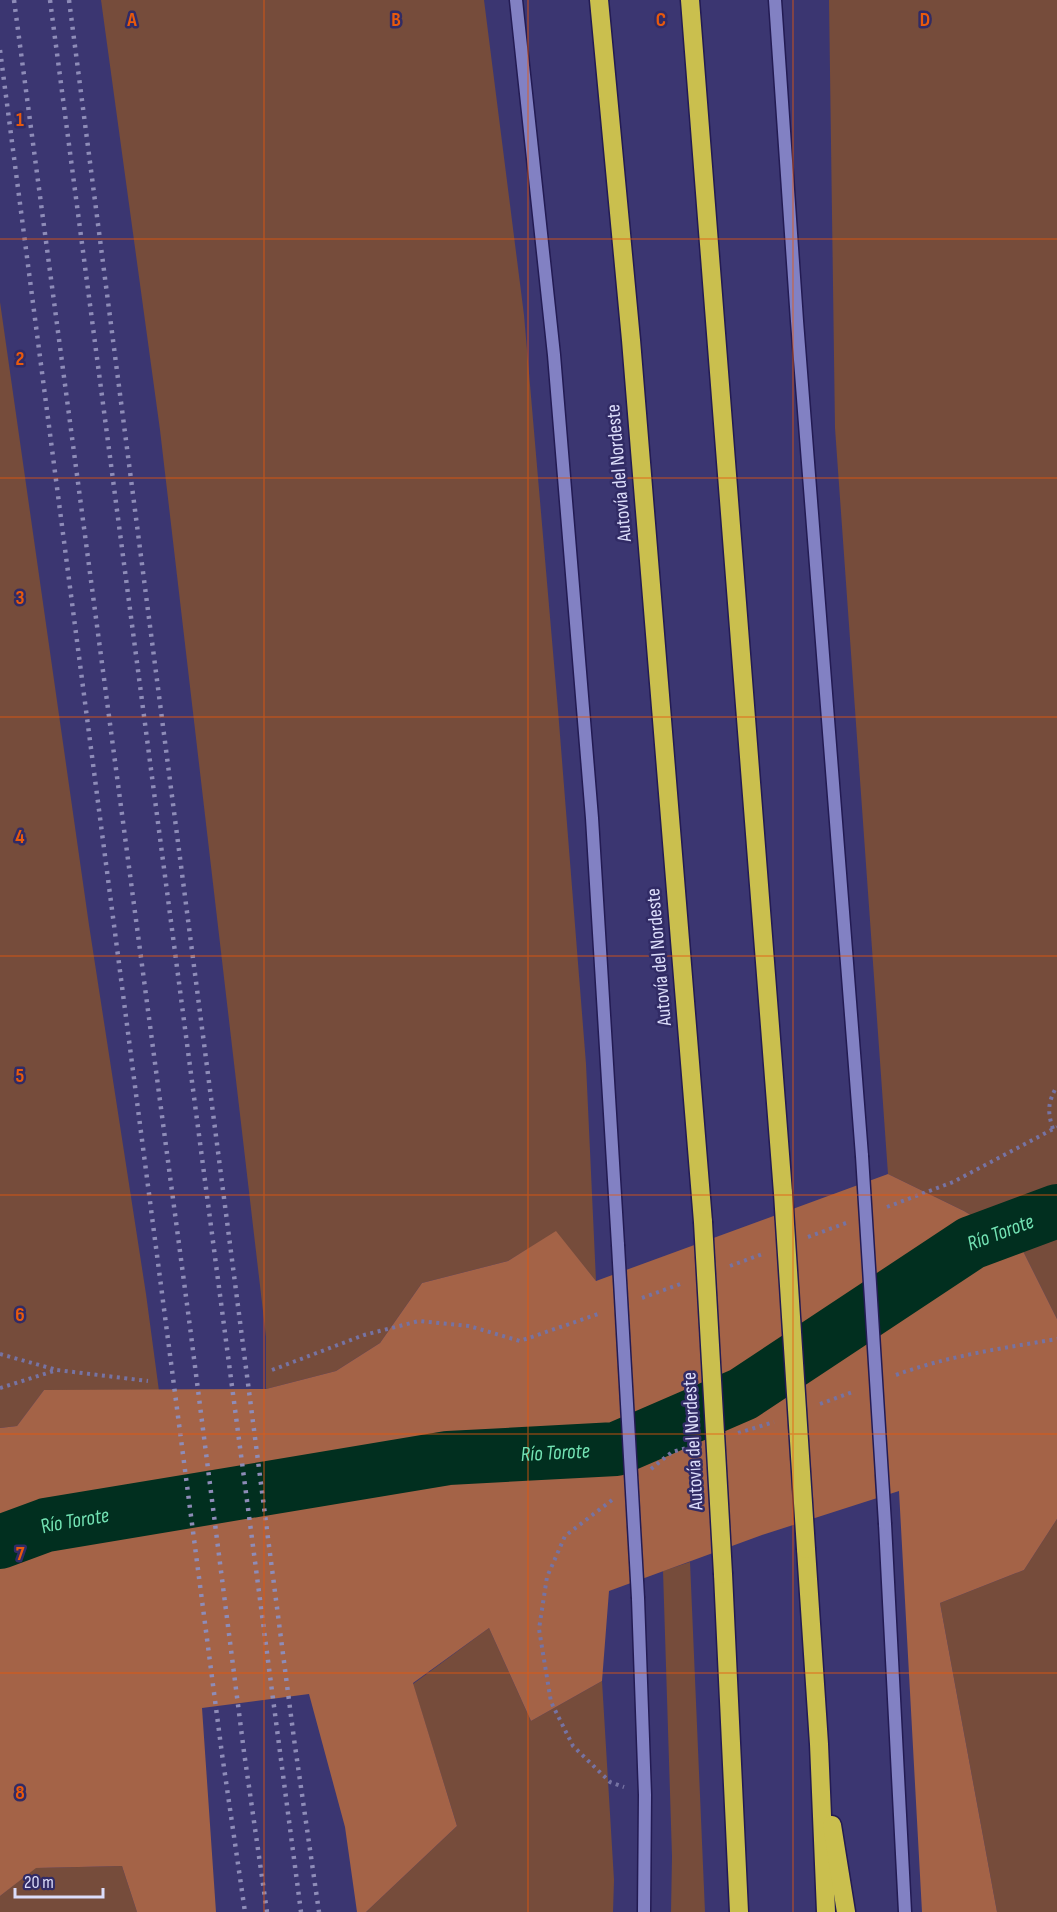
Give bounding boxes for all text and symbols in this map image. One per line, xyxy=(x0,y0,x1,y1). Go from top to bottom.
text: A xyxy=(126,8,137,32)
text: B xyxy=(391,8,401,32)
text: C xyxy=(656,8,666,32)
text: D xyxy=(920,8,930,32)
text: 1 xyxy=(16,108,24,132)
text: 2 xyxy=(16,347,24,371)
street label: Autovía del Nordeste xyxy=(601,403,637,544)
text: 3 xyxy=(16,586,25,610)
text: 4 xyxy=(15,825,25,849)
street label: Autovía del Nordeste xyxy=(641,887,677,1028)
text: 5 xyxy=(16,1064,25,1088)
water label: Río Torote xyxy=(964,1208,1037,1256)
text: 6 xyxy=(15,1303,25,1327)
street label: Autovía del Nordeste xyxy=(677,1371,709,1512)
water label: Río Torote xyxy=(520,1438,590,1467)
water label: Río Torote xyxy=(36,1502,111,1539)
text: 7 xyxy=(16,1542,25,1566)
text: 8 xyxy=(15,1781,25,1805)
scale bar xyxy=(15,1861,104,1899)
text: 20 m xyxy=(24,1872,54,1893)

